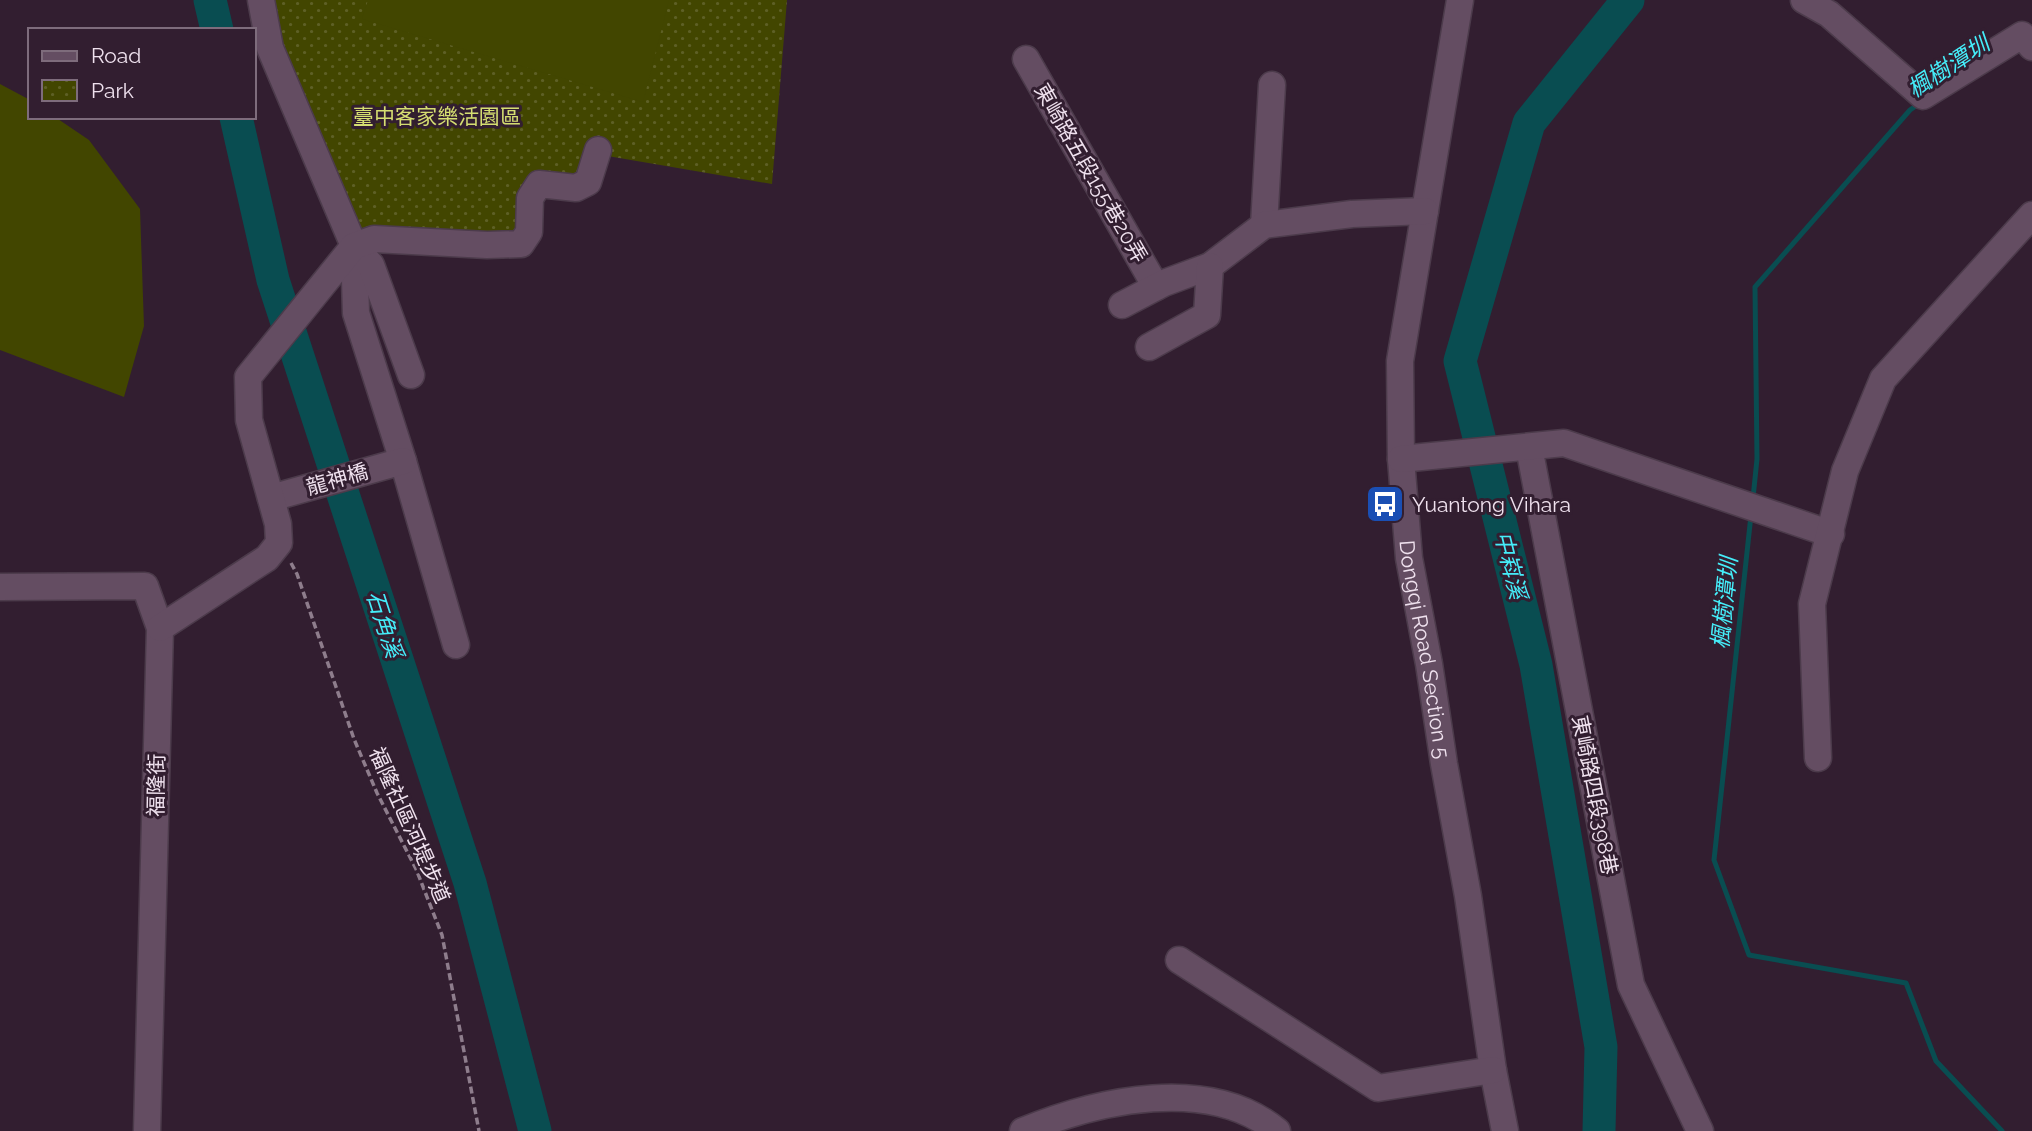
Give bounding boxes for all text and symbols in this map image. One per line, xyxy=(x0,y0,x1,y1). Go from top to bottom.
legend xyxy=(28,28,256,119)
water label: 楓樹潭圳 xyxy=(1902,28,1996,102)
text: Road xyxy=(91,43,141,68)
text: Park xyxy=(91,78,134,103)
street label: 東崎路五段155巷20弄 xyxy=(1030,79,1152,267)
park label: 臺中客家樂活園區 xyxy=(353,104,521,129)
street label: 龍神橋 xyxy=(303,458,371,500)
bus stop icon: Yuantong Vihara xyxy=(1364,483,1406,525)
place label: Yuantong Vihara xyxy=(1412,492,1571,517)
water label: 中嵙溪 xyxy=(1490,528,1533,605)
street label: Dongqi Road Section 5 xyxy=(1395,539,1456,760)
water label: 楓樹潭圳 xyxy=(1706,553,1743,650)
water label: 石角溪 xyxy=(361,587,409,664)
street label: 東崎路四段398巷 xyxy=(1567,713,1623,877)
street label: 福隆社區河堤步道 xyxy=(364,743,456,907)
street label: 福隆街 xyxy=(143,753,169,817)

